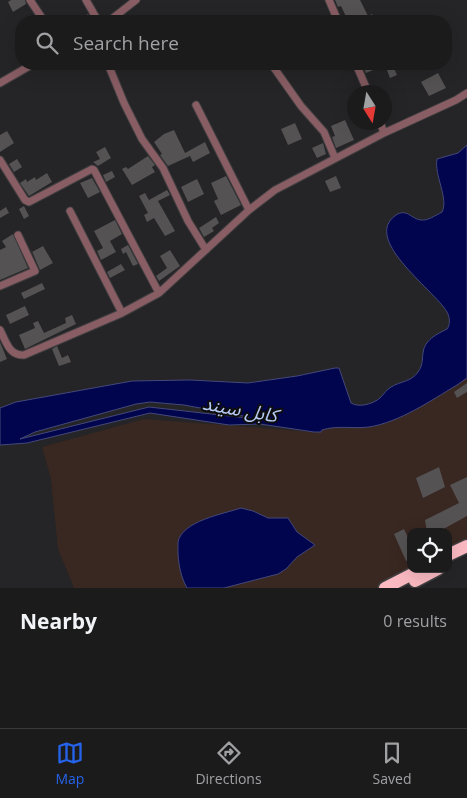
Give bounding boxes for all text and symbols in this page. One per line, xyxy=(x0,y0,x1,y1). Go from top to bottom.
search box xyxy=(15,15,452,70)
icon: search xyxy=(33,29,61,57)
text: Search here xyxy=(73,30,179,56)
north arrow xyxy=(347,85,392,130)
water label: کابل سيند xyxy=(200,390,284,429)
map controls xyxy=(407,528,452,573)
button: locate xyxy=(407,528,452,573)
text: Nearby xyxy=(20,607,97,635)
text: 0 results xyxy=(383,610,447,632)
tab: Map xyxy=(55,739,84,788)
tab: Directions xyxy=(195,739,262,788)
tab: Saved xyxy=(373,739,411,788)

